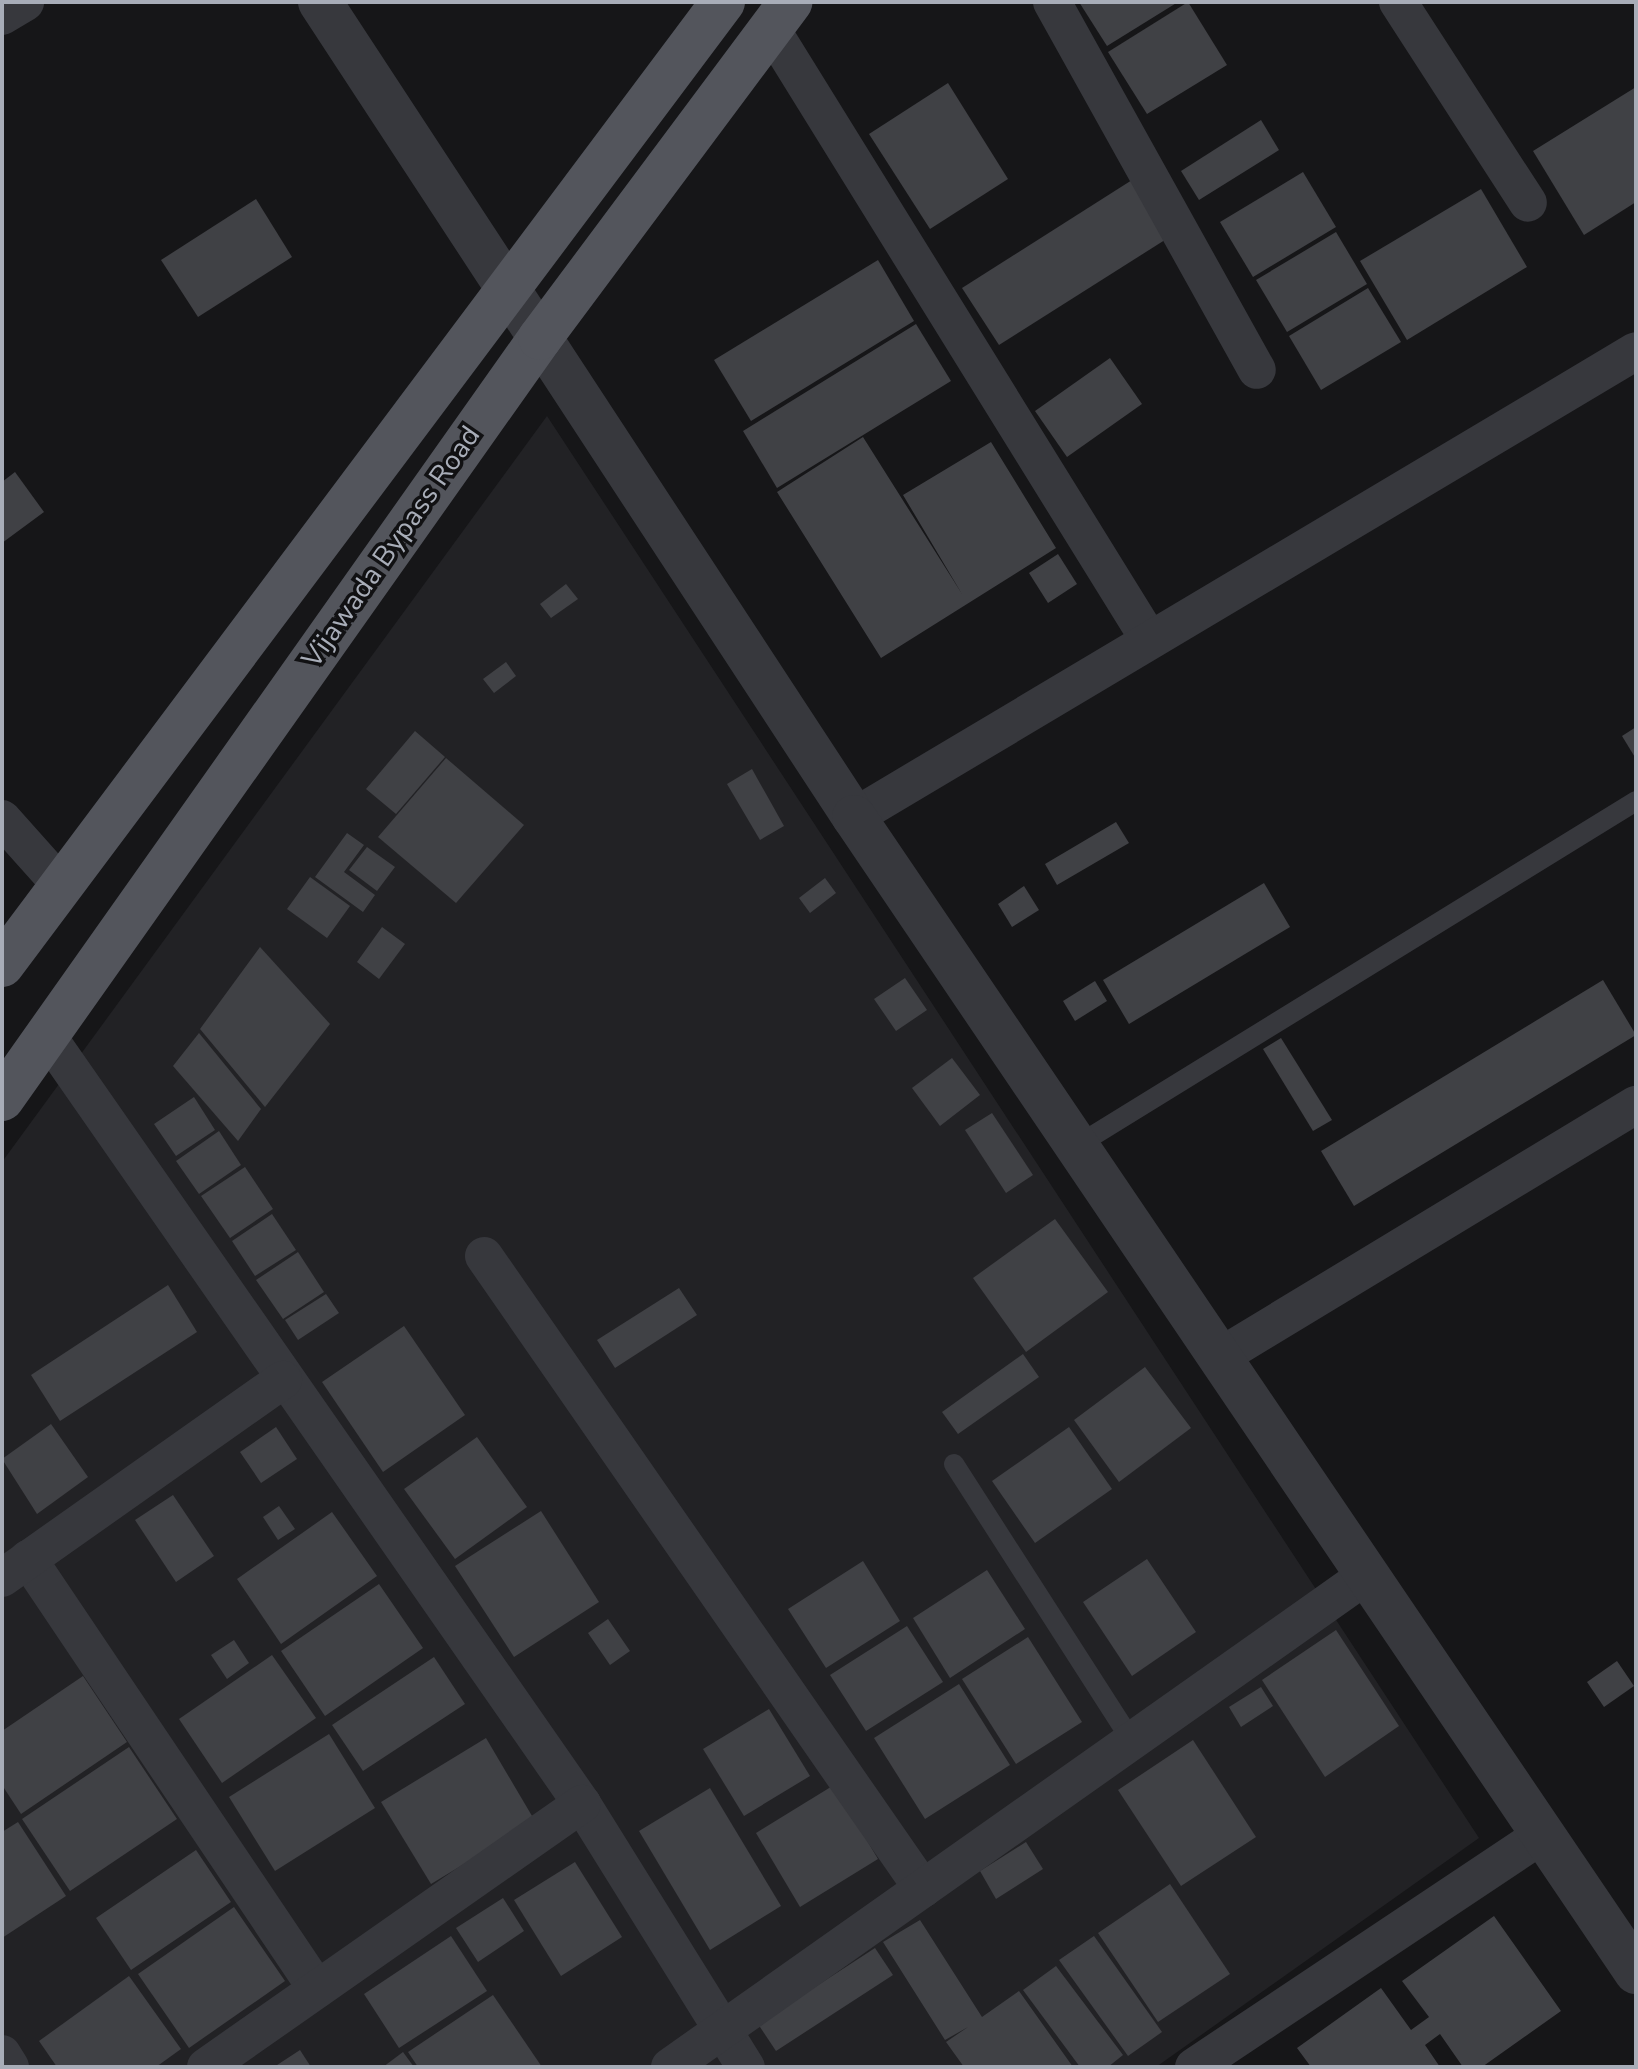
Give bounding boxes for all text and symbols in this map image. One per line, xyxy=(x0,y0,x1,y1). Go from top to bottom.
street label: Vijawada Bypass Road xyxy=(295,420,487,674)

